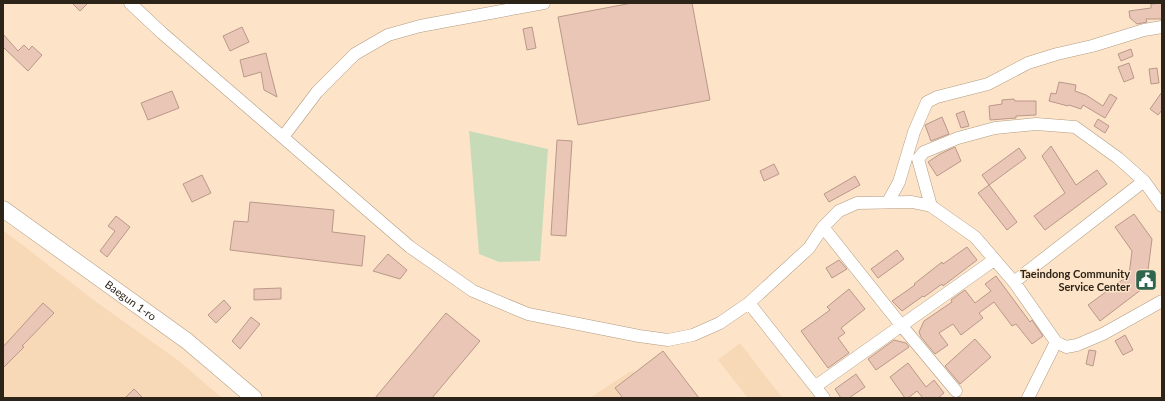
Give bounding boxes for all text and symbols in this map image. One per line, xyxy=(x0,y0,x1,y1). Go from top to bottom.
place label: Taeindong Community Service Center xyxy=(1020,267,1131,293)
public building icon: Taeindong Community Service Center xyxy=(1133,267,1159,293)
street label: Baegun 1-ro xyxy=(103,277,159,323)

